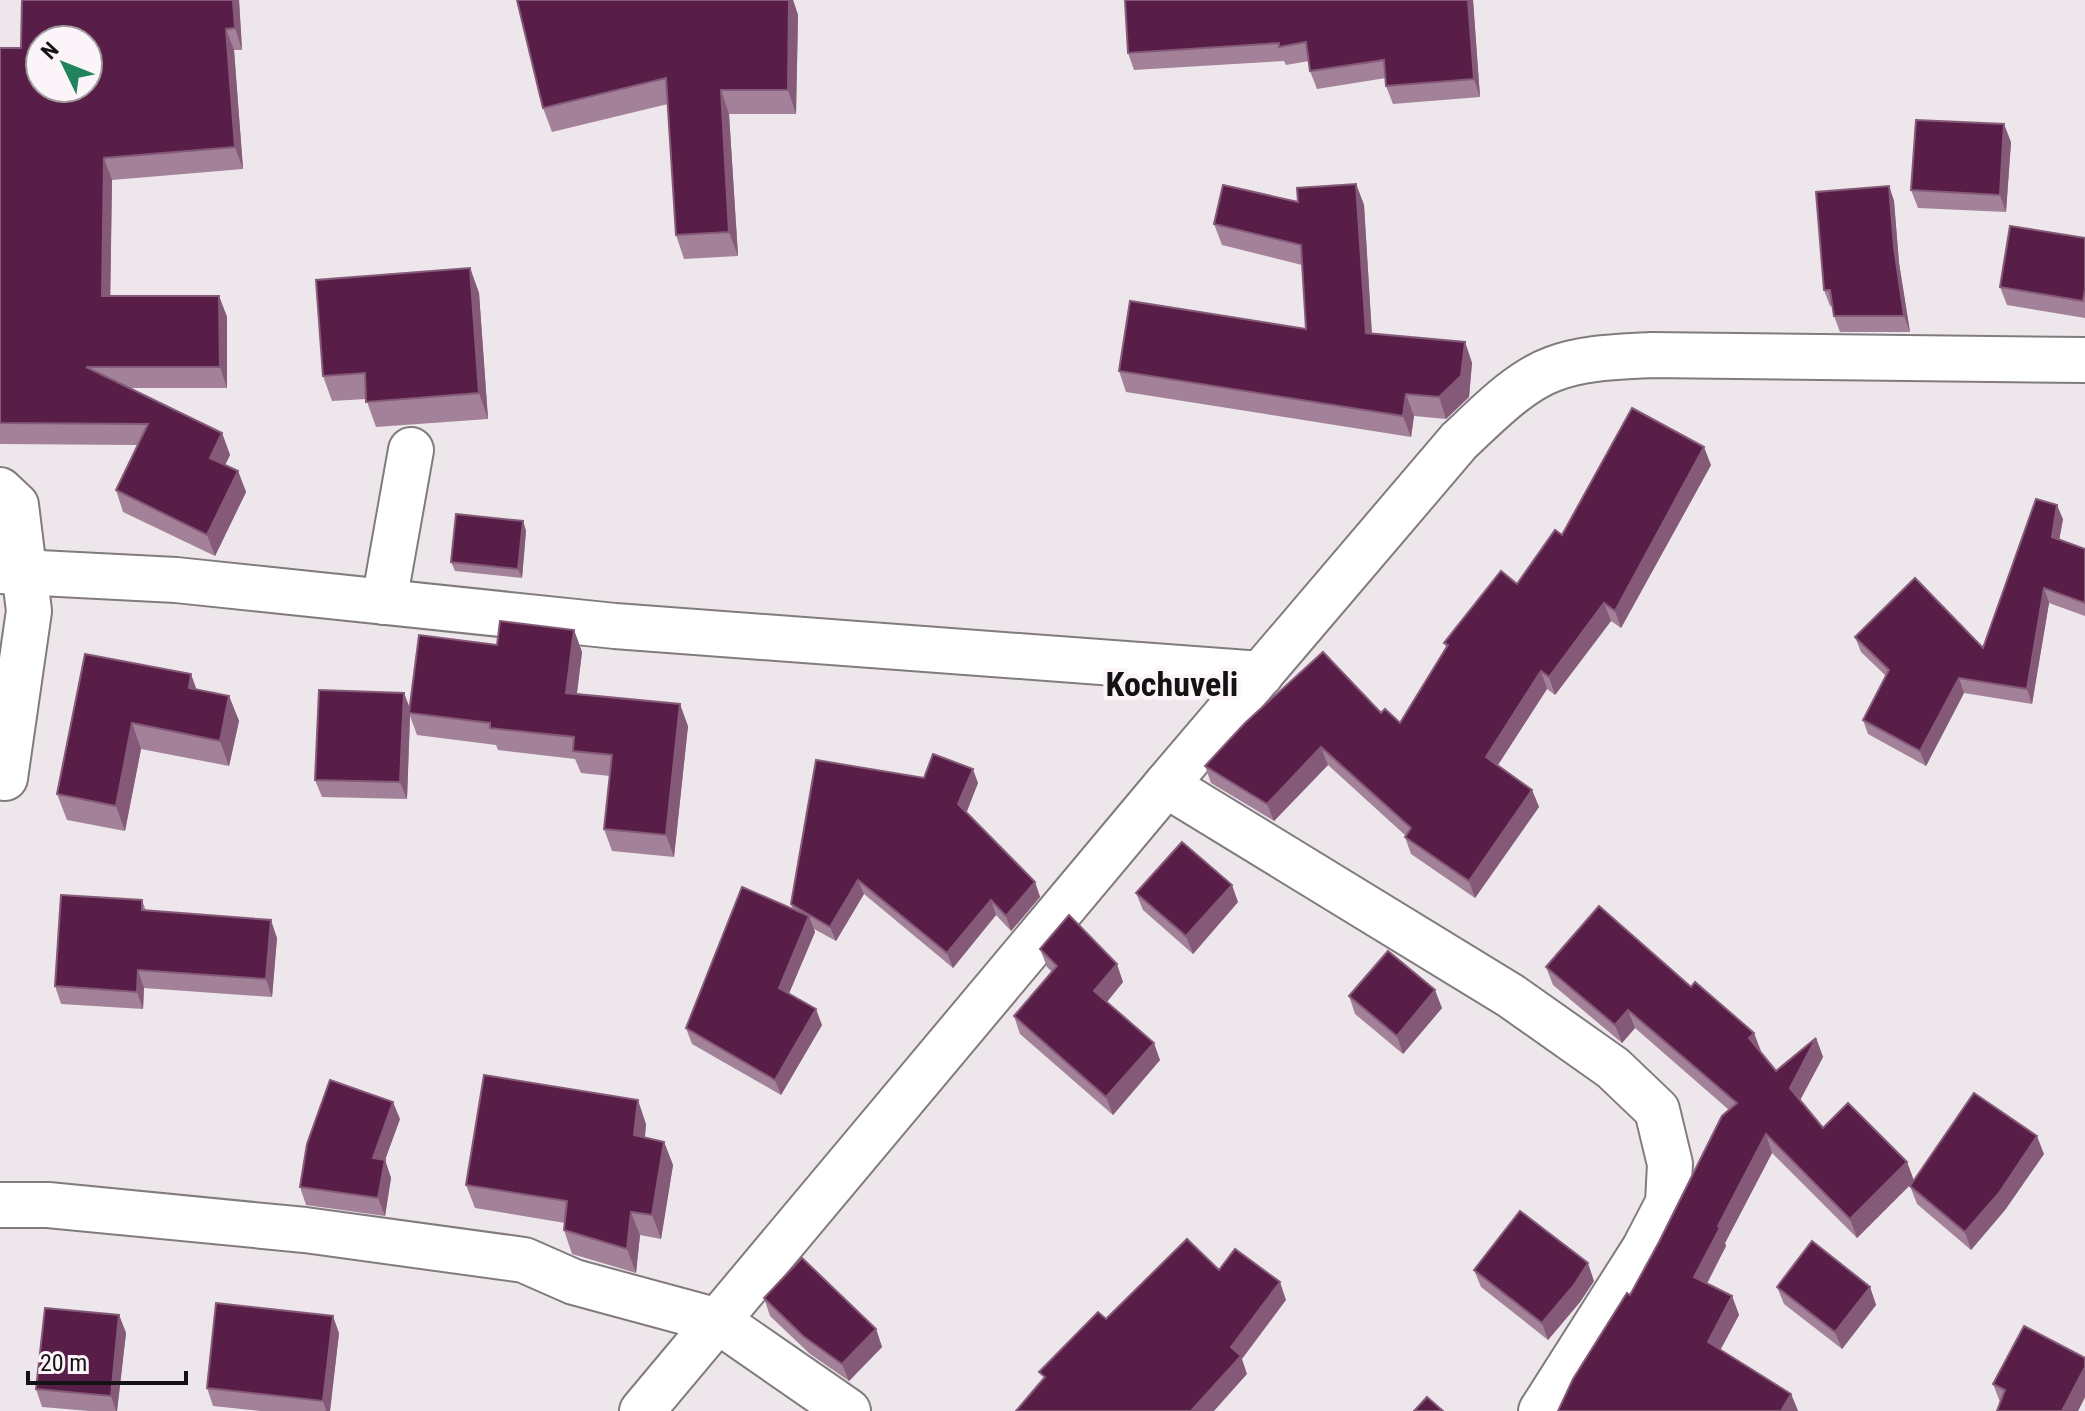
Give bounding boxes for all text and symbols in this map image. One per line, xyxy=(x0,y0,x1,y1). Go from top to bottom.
north arrow xyxy=(24,24,104,104)
text: N xyxy=(36,37,63,64)
district label: Kochuveli xyxy=(1106,664,1238,704)
scale bar xyxy=(28,1335,186,1385)
text: 20 m xyxy=(40,1349,87,1377)

